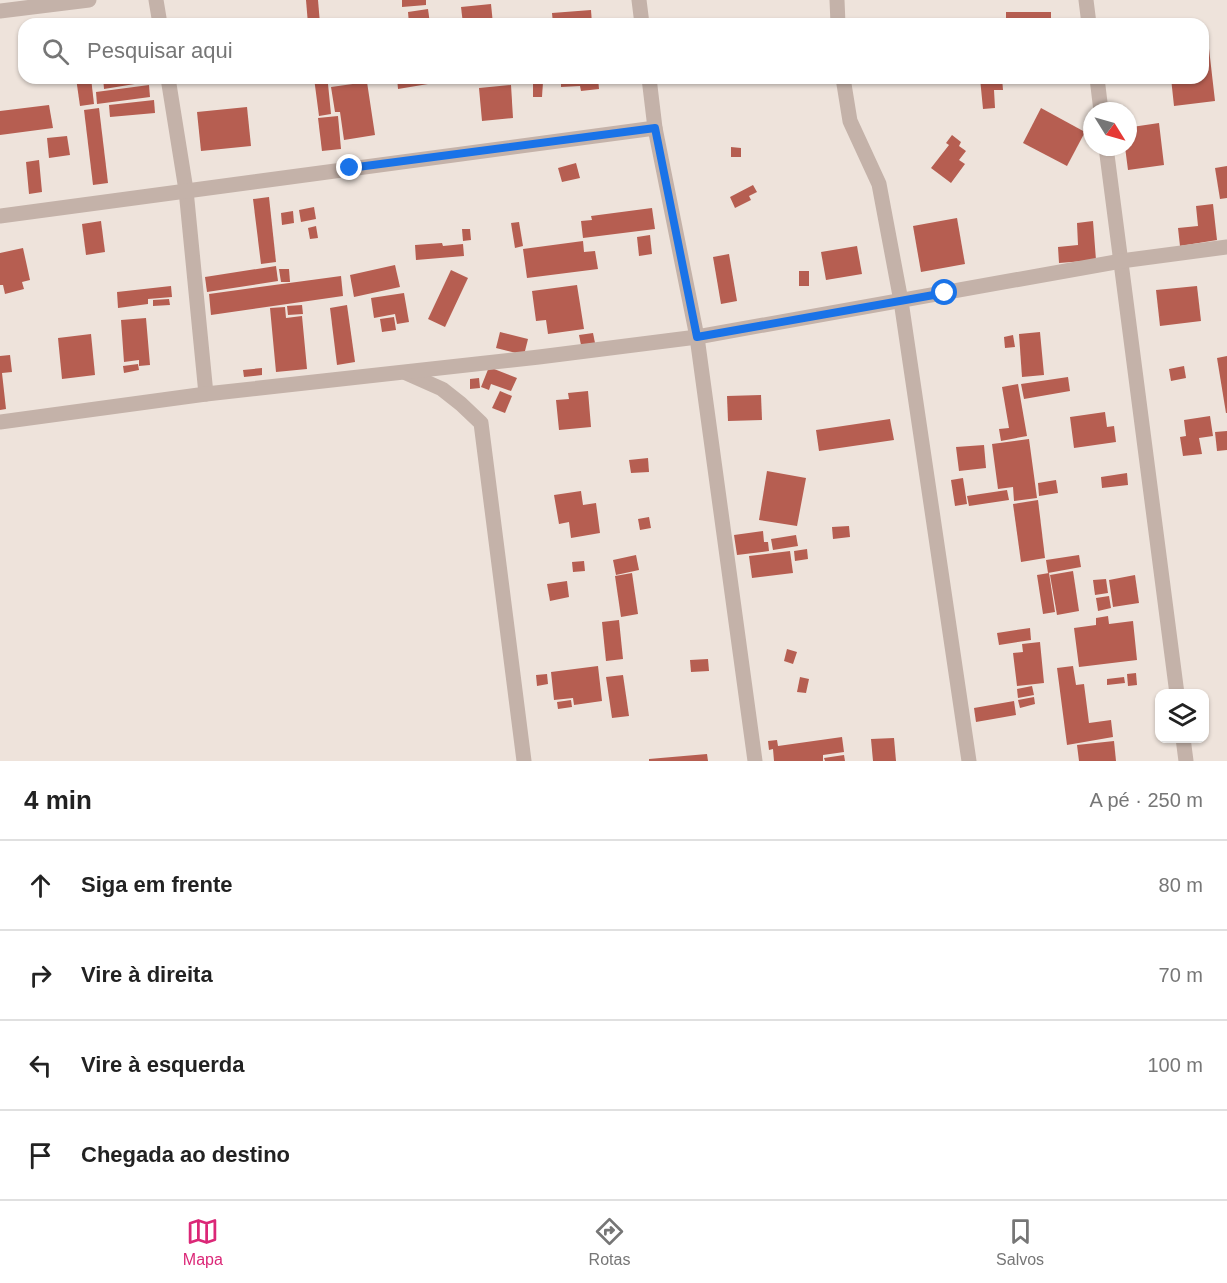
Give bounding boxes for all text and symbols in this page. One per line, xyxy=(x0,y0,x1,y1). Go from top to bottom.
search box xyxy=(18,18,1209,84)
icon: search xyxy=(39,35,72,68)
text: Pesquisar aqui xyxy=(87,38,233,63)
north arrow xyxy=(1083,102,1137,156)
route end xyxy=(336,154,362,180)
route start xyxy=(931,279,957,305)
map controls xyxy=(1155,689,1209,743)
button: layers xyxy=(1155,689,1209,743)
text: 4 min xyxy=(24,785,92,815)
text: A pé · 250 m xyxy=(1090,789,1203,811)
icon: ahead xyxy=(24,869,57,902)
text: Siga em frente xyxy=(81,872,233,897)
text: 80 m xyxy=(1159,874,1203,896)
icon: right xyxy=(24,959,57,992)
text: Vire à direita xyxy=(81,962,213,987)
text: 70 m xyxy=(1159,964,1203,986)
icon: left xyxy=(24,1049,57,1082)
text: Vire à esquerda xyxy=(81,1052,244,1077)
text: 100 m xyxy=(1147,1054,1203,1076)
icon: arrive xyxy=(24,1139,57,1172)
text: Chegada ao destino xyxy=(81,1142,290,1167)
tab: Mapa xyxy=(183,1215,223,1269)
tab: Rotas xyxy=(589,1215,630,1269)
tab: Salvos xyxy=(996,1215,1044,1269)

